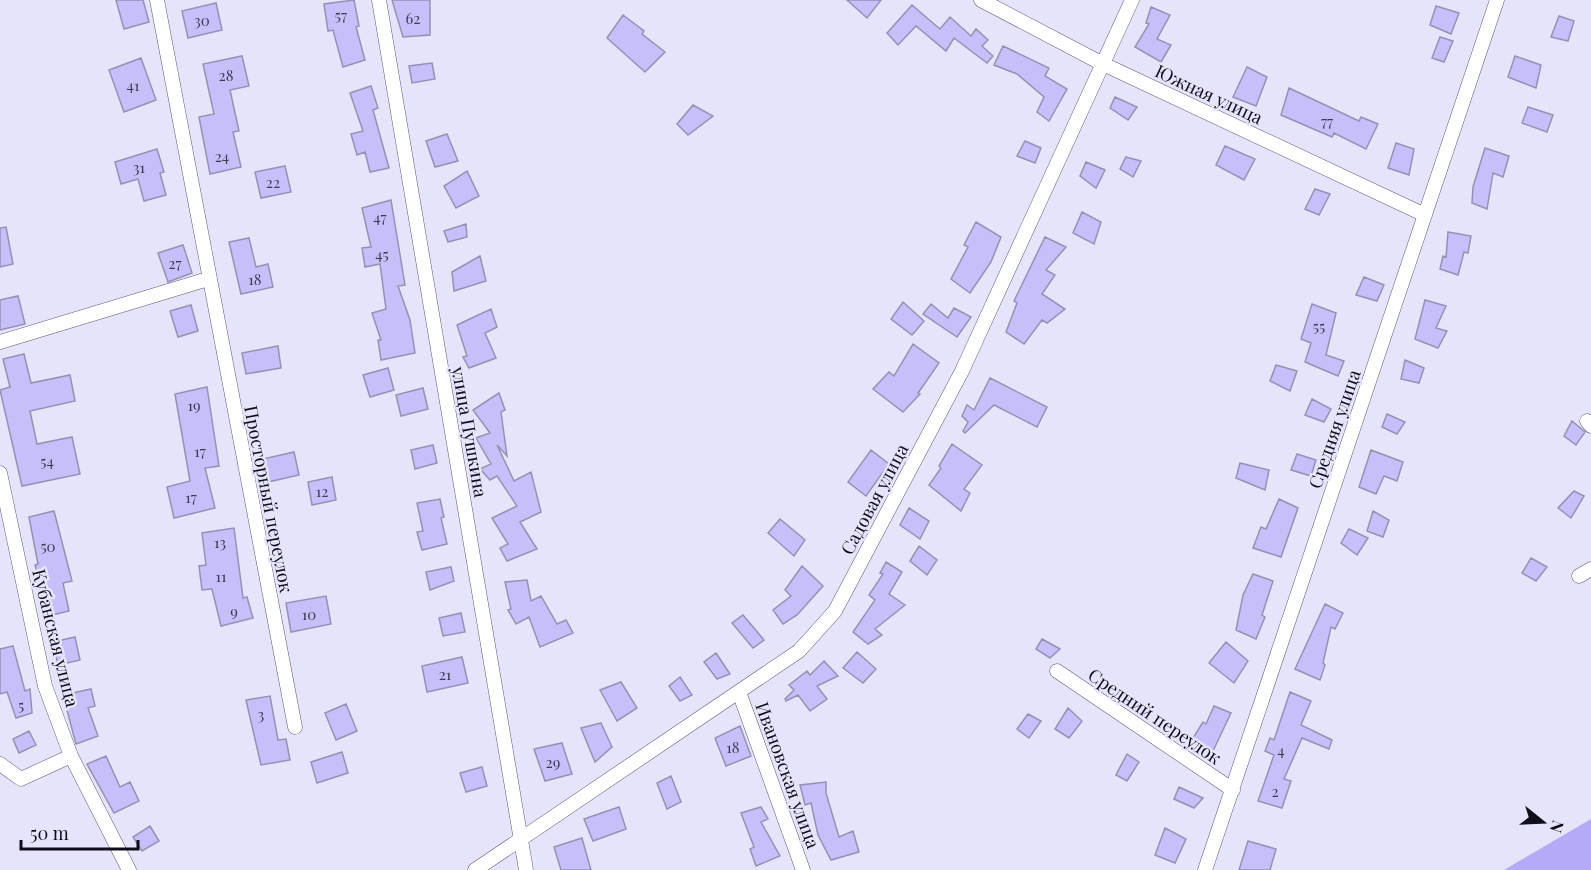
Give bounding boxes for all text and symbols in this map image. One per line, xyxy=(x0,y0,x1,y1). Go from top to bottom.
house number: 57 xyxy=(335,5,347,25)
house number: 62 xyxy=(406,8,420,28)
house number: 30 xyxy=(194,10,210,30)
street label: Южная улица xyxy=(1151,59,1267,129)
house number: 28 xyxy=(219,65,234,85)
house number: 41 xyxy=(127,75,140,95)
house number: 77 xyxy=(1321,111,1333,131)
house number: 24 xyxy=(215,146,229,166)
house number: 31 xyxy=(133,157,146,177)
house number: 22 xyxy=(266,172,280,192)
house number: 47 xyxy=(373,207,387,227)
house number: 45 xyxy=(375,244,389,264)
house number: 27 xyxy=(168,253,182,273)
house number: 18 xyxy=(248,269,262,289)
house number: 55 xyxy=(1313,316,1325,336)
street label: улица Пушкина xyxy=(447,364,493,499)
street label: Средняя улица xyxy=(1302,366,1366,492)
house number: 19 xyxy=(187,395,201,415)
street label: Просторный переулок xyxy=(239,403,299,595)
street label: Садовая улица xyxy=(835,439,913,559)
house number: 17 xyxy=(194,441,206,461)
house number: 54 xyxy=(40,451,54,471)
house number: 12 xyxy=(316,481,328,501)
house number: 17 xyxy=(185,487,197,507)
house number: 13 xyxy=(214,532,226,552)
house number: 50 xyxy=(40,536,56,556)
street label: Кубанская улица xyxy=(27,566,85,710)
house number: 11 xyxy=(215,566,227,586)
house number: 9 xyxy=(230,601,238,621)
house number: 10 xyxy=(302,604,316,624)
street label: Средний переулок xyxy=(1084,663,1226,769)
house number: 21 xyxy=(439,664,452,684)
house number: 5 xyxy=(18,695,24,715)
street label: Ивановская улица xyxy=(750,698,826,852)
house number: 3 xyxy=(258,704,265,724)
house number: 18 xyxy=(726,737,740,757)
house number: 4 xyxy=(1277,740,1285,760)
house number: 29 xyxy=(546,752,560,772)
house number: 2 xyxy=(1271,781,1279,801)
north arrow xyxy=(1513,792,1573,852)
scale bar xyxy=(21,813,138,851)
text: N xyxy=(1546,818,1570,836)
text: 50 m xyxy=(30,821,69,845)

